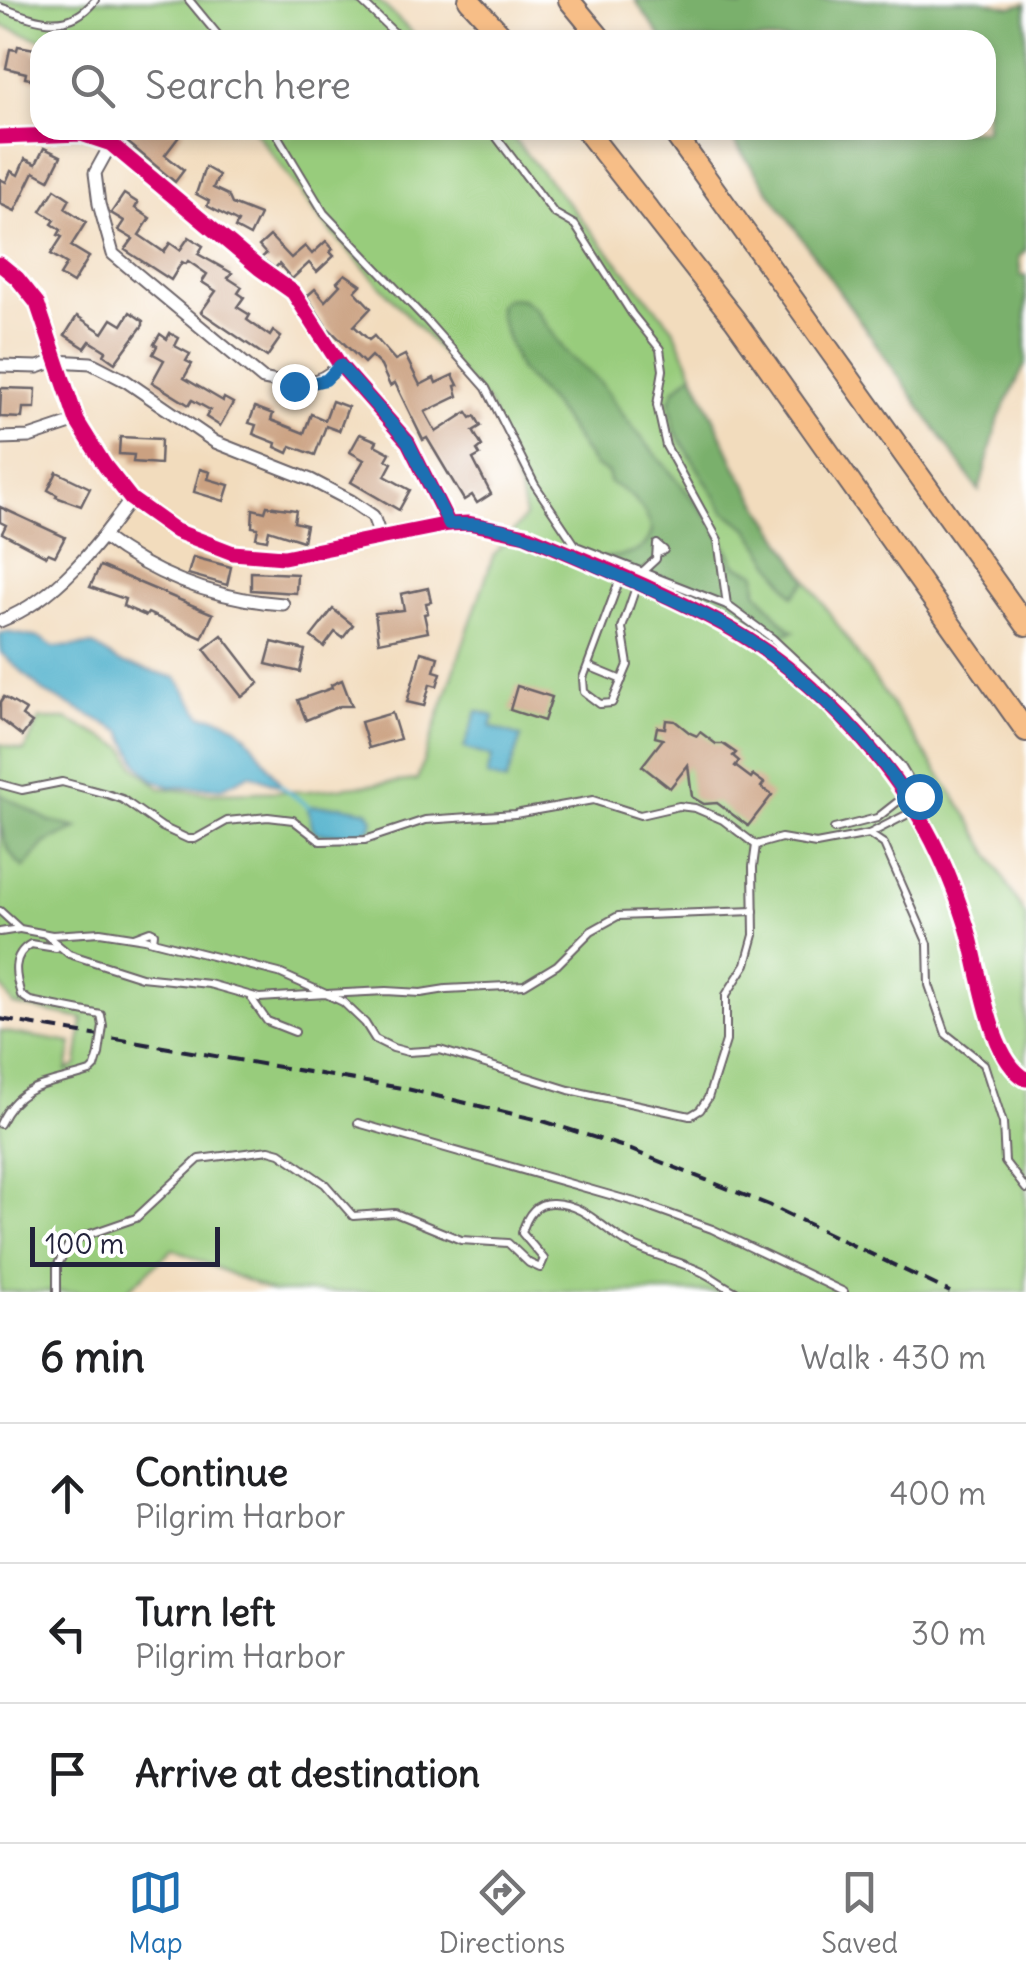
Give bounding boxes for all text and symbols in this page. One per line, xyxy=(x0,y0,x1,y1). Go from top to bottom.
search box xyxy=(30,30,996,140)
icon: search xyxy=(65,58,120,113)
text: Search here xyxy=(145,62,351,109)
route end xyxy=(272,364,318,410)
route start xyxy=(897,774,943,820)
scale bar xyxy=(30,1222,220,1266)
text: 100 m xyxy=(45,1226,124,1262)
text: 6 min xyxy=(40,1331,145,1383)
text: Walk · 430 m xyxy=(800,1337,986,1378)
text: Continue xyxy=(135,1449,288,1496)
icon: ahead xyxy=(40,1466,95,1521)
text: 400 m xyxy=(890,1473,986,1514)
text: Pilgrim Harbor xyxy=(135,1496,345,1537)
text: Turn left xyxy=(135,1589,275,1636)
icon: left xyxy=(40,1606,95,1661)
text: 30 m xyxy=(911,1613,986,1654)
text: Pilgrim Harbor xyxy=(135,1636,345,1677)
icon: arrive xyxy=(40,1746,95,1801)
text: Arrive at destination xyxy=(135,1750,480,1797)
tab: Map xyxy=(128,1865,183,1961)
tab: Directions xyxy=(439,1865,565,1961)
tab: Saved xyxy=(821,1865,898,1961)

